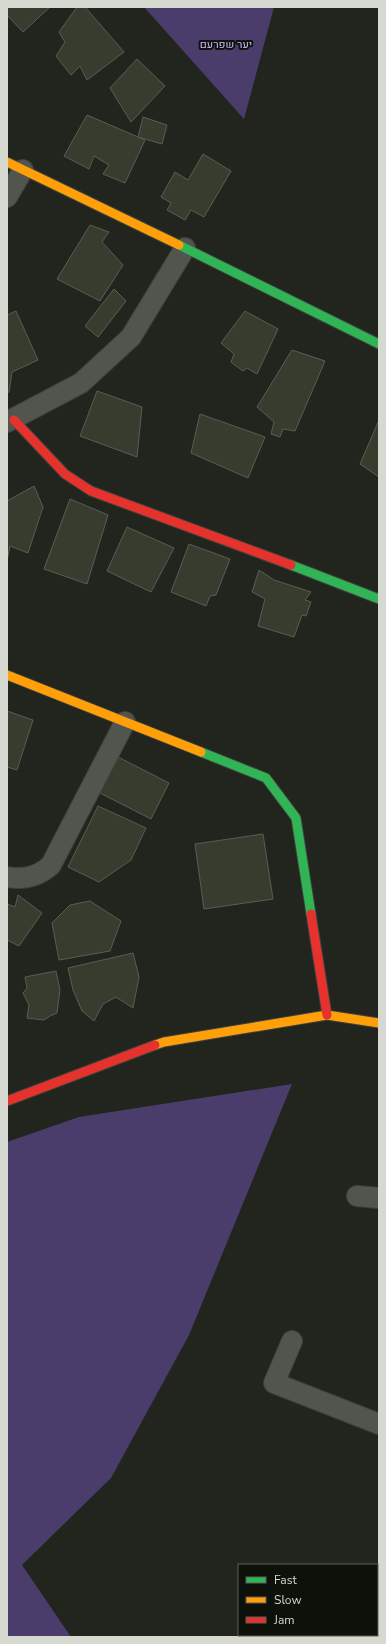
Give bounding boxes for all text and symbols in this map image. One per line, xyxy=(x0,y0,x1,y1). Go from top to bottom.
park label: יער שפרעם xyxy=(200,37,252,52)
legend xyxy=(238,1564,378,1636)
text: Fast xyxy=(274,1572,297,1588)
text: Slow xyxy=(274,1592,302,1608)
text: Jam xyxy=(273,1612,295,1628)

